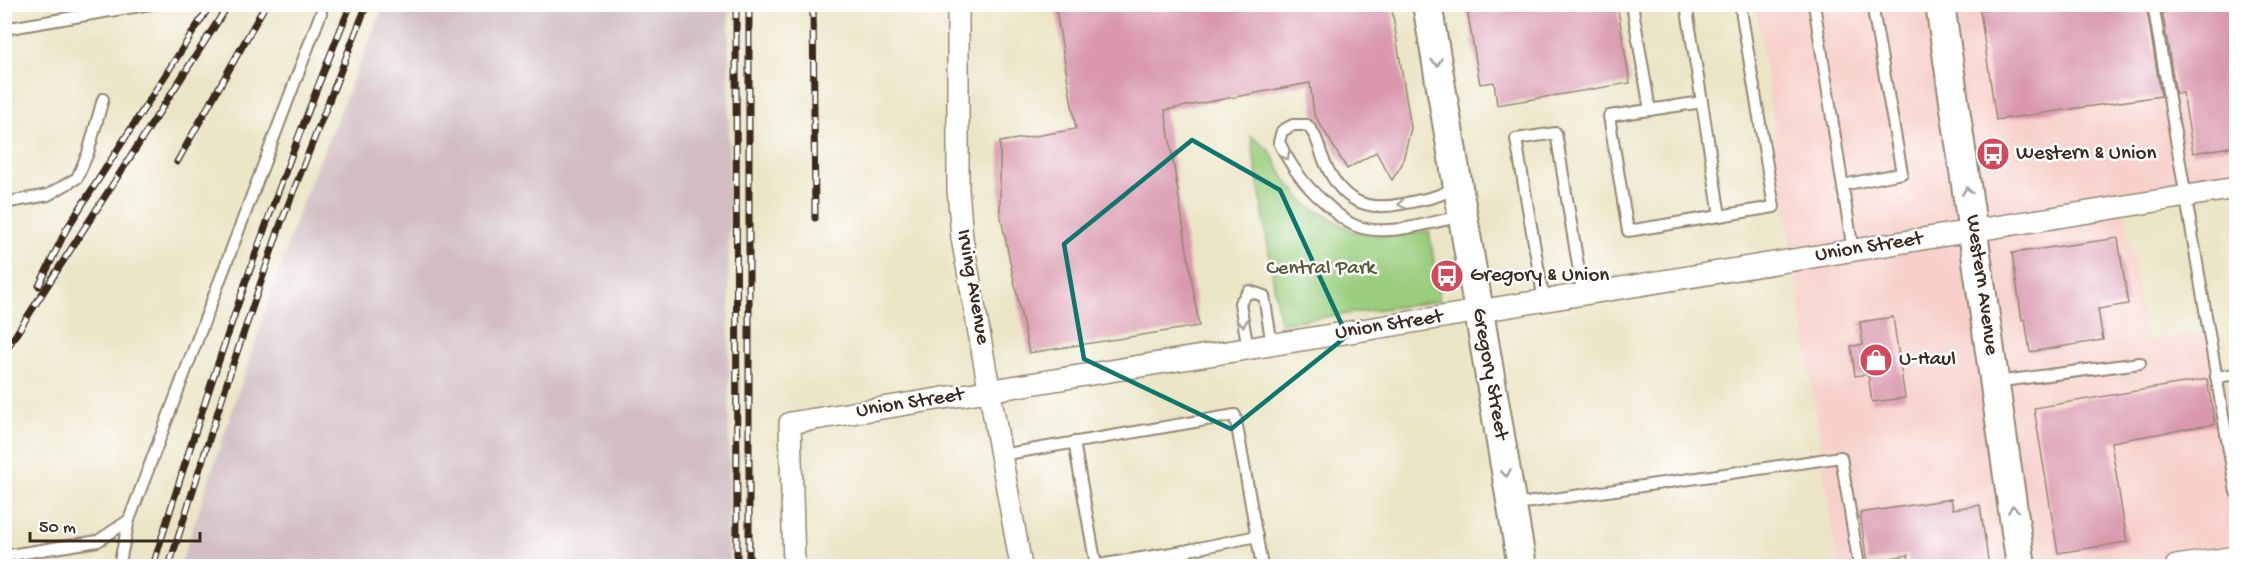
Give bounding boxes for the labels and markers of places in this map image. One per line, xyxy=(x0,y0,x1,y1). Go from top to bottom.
bus stop icon: Western & Union xyxy=(1975,136,2011,172)
place label: Western & Union xyxy=(2016,142,2156,167)
bus stop icon: Gregory & Union xyxy=(1429,258,1465,294)
place label: Gregory & Union xyxy=(1470,264,1609,289)
shop icon: U-Haul xyxy=(1858,342,1894,378)
place label: U-Haul xyxy=(1899,348,1956,373)

